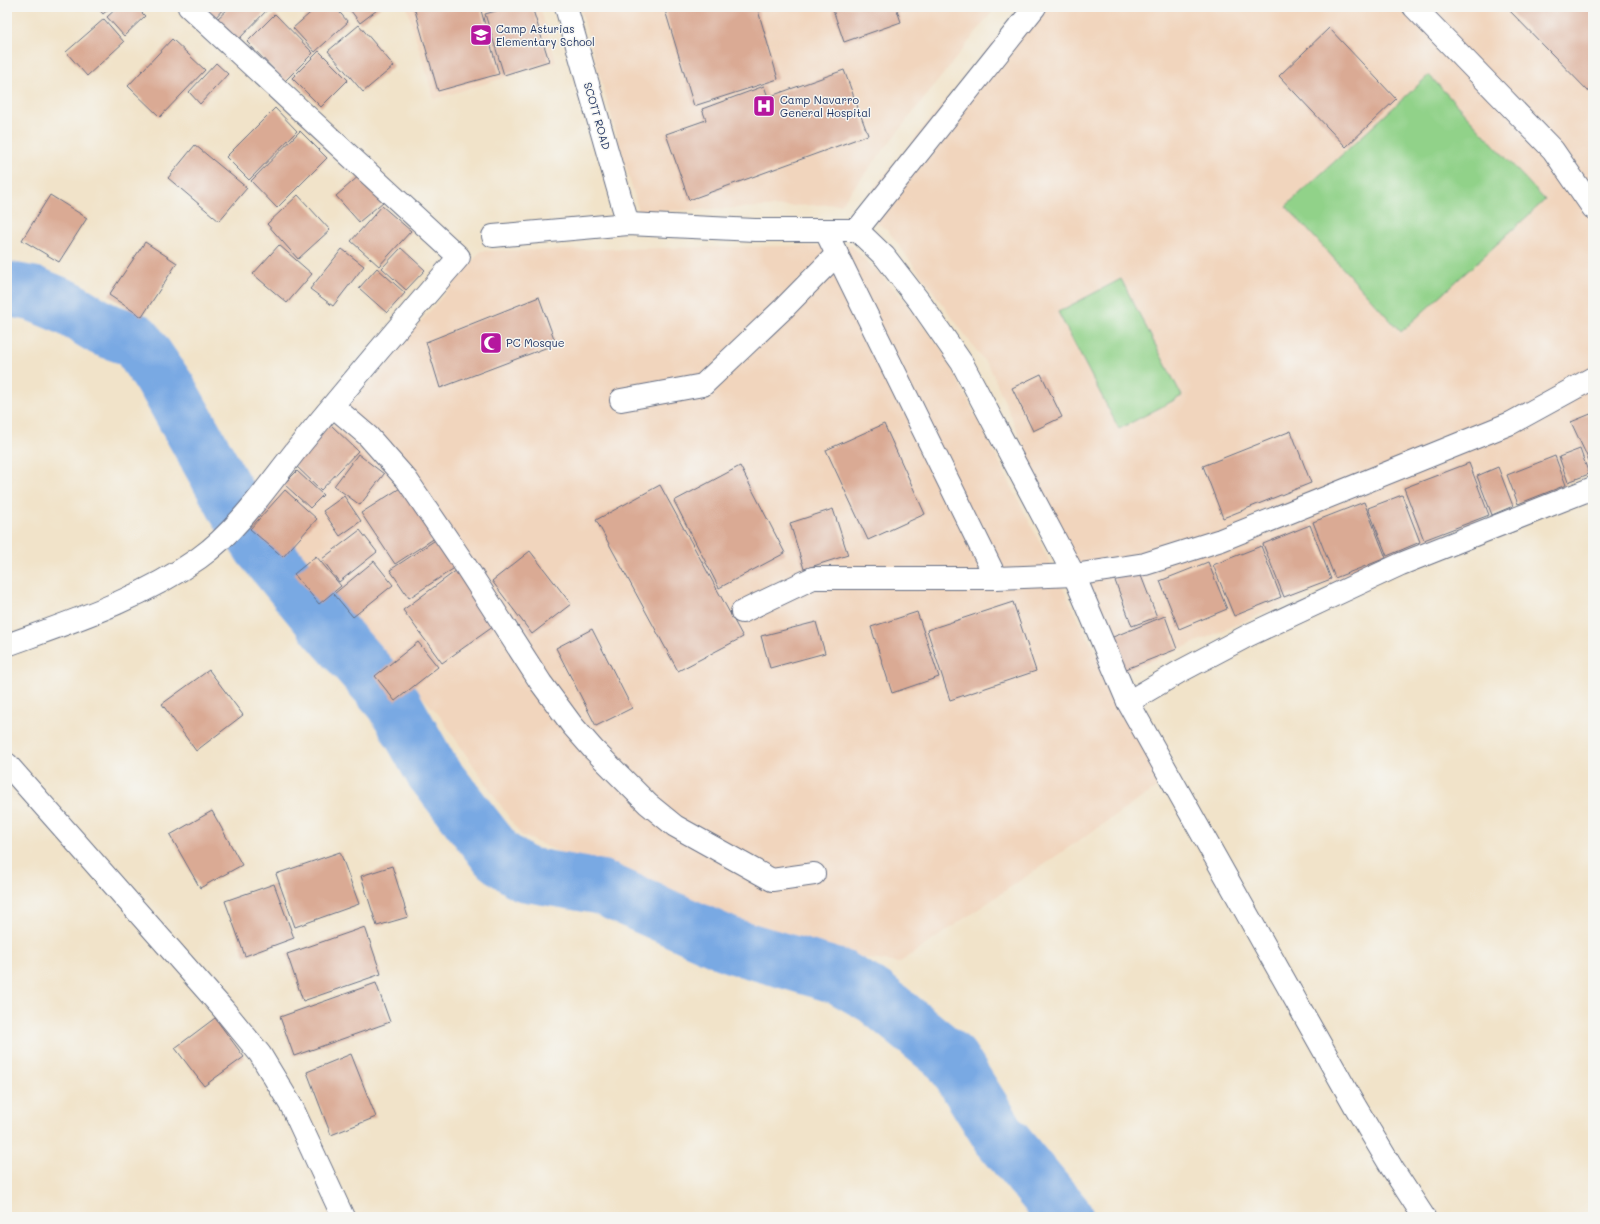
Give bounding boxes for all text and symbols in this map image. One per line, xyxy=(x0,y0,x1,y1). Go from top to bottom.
place label: Camp Asturias Elementary School xyxy=(496,21,595,49)
school or university icon: Camp Asturias Elementary School xyxy=(468,22,494,48)
street label: SCOTT ROAD xyxy=(581,80,614,151)
place label: Camp Navarro General Hospital xyxy=(780,92,871,120)
hospital icon: Camp Navarro General Hospital xyxy=(751,93,777,119)
mosque icon: PC Mosque xyxy=(478,330,504,356)
place label: PC Mosque xyxy=(506,335,565,350)

